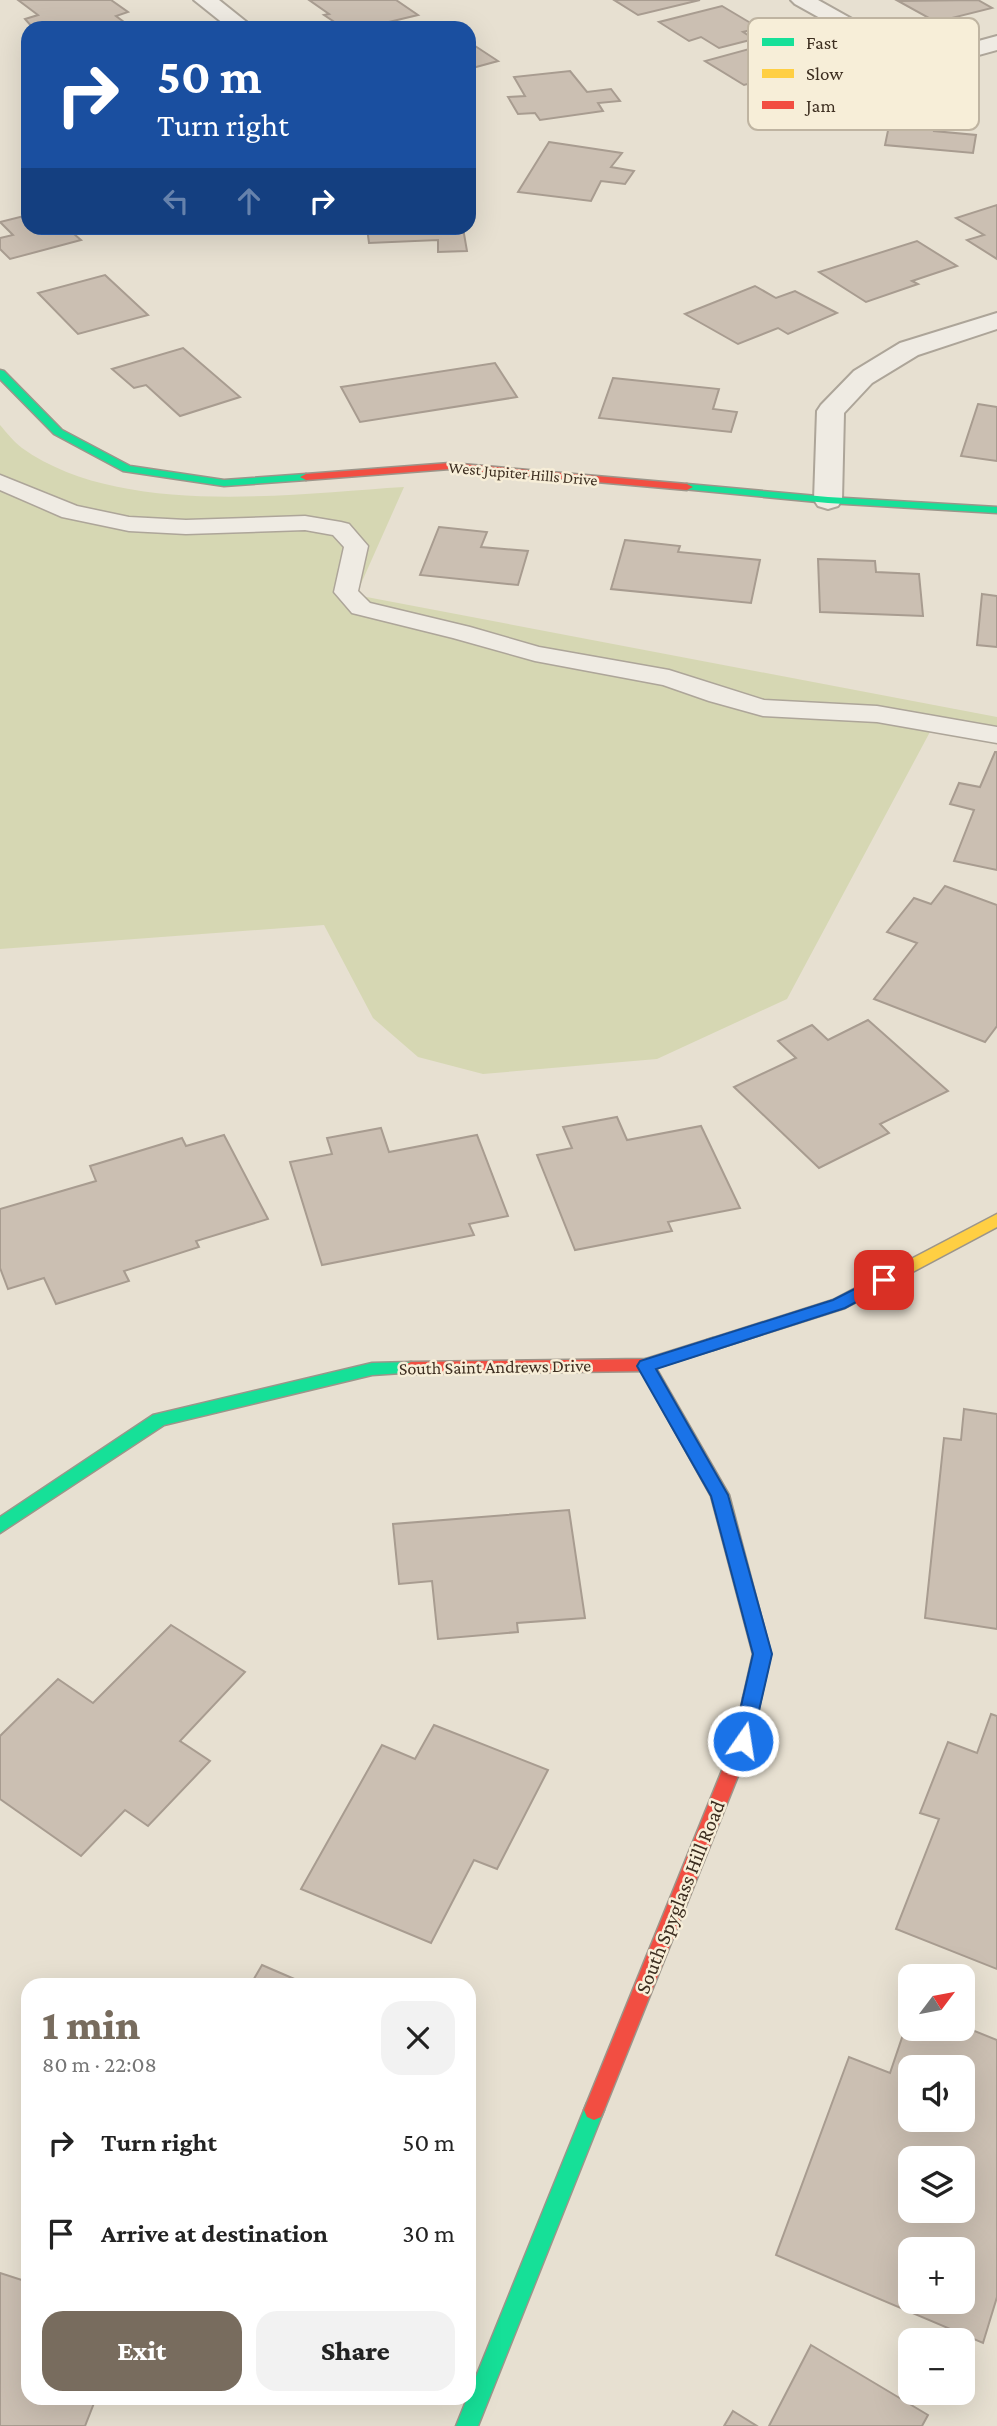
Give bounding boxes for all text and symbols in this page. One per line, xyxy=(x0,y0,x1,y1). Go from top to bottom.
legend xyxy=(748,18,979,130)
text: Fast xyxy=(806,32,838,53)
icon: right xyxy=(42,49,133,140)
text: 50 m xyxy=(157,49,262,104)
text: Slow xyxy=(806,63,843,84)
text: Jam xyxy=(804,95,836,116)
text: Turn right xyxy=(157,107,289,143)
icon: left xyxy=(157,182,195,220)
icon: ahead xyxy=(230,182,268,220)
icon: right xyxy=(303,182,341,220)
street label: West Jupiter Hills Drive xyxy=(448,459,598,489)
pin xyxy=(854,1250,914,1310)
icon: arrive xyxy=(865,1261,903,1299)
street label: South Saint Andrews Drive xyxy=(399,1355,591,1379)
position arrow xyxy=(706,1704,780,1778)
street label: South Spyglass Hill Road xyxy=(630,1797,730,1997)
north arrow xyxy=(898,1964,975,2040)
map controls xyxy=(898,1964,975,2405)
text: 1 min xyxy=(42,2001,140,2048)
button: close xyxy=(381,2001,455,2075)
text: 80 m · 22:08 xyxy=(42,2051,157,2077)
button: sound xyxy=(898,2055,975,2132)
icon: right xyxy=(42,2124,80,2162)
text: Turn right xyxy=(101,2128,217,2157)
text: 50 m xyxy=(402,2128,455,2157)
button: layers xyxy=(898,2146,975,2223)
icon: arrive xyxy=(42,2215,80,2253)
text: Arrive at destination xyxy=(101,2219,328,2248)
text: 30 m xyxy=(402,2219,455,2248)
button: + xyxy=(898,2237,975,2314)
button: Exit xyxy=(42,2311,242,2391)
button: Share xyxy=(256,2311,455,2391)
button: − xyxy=(898,2328,975,2405)

